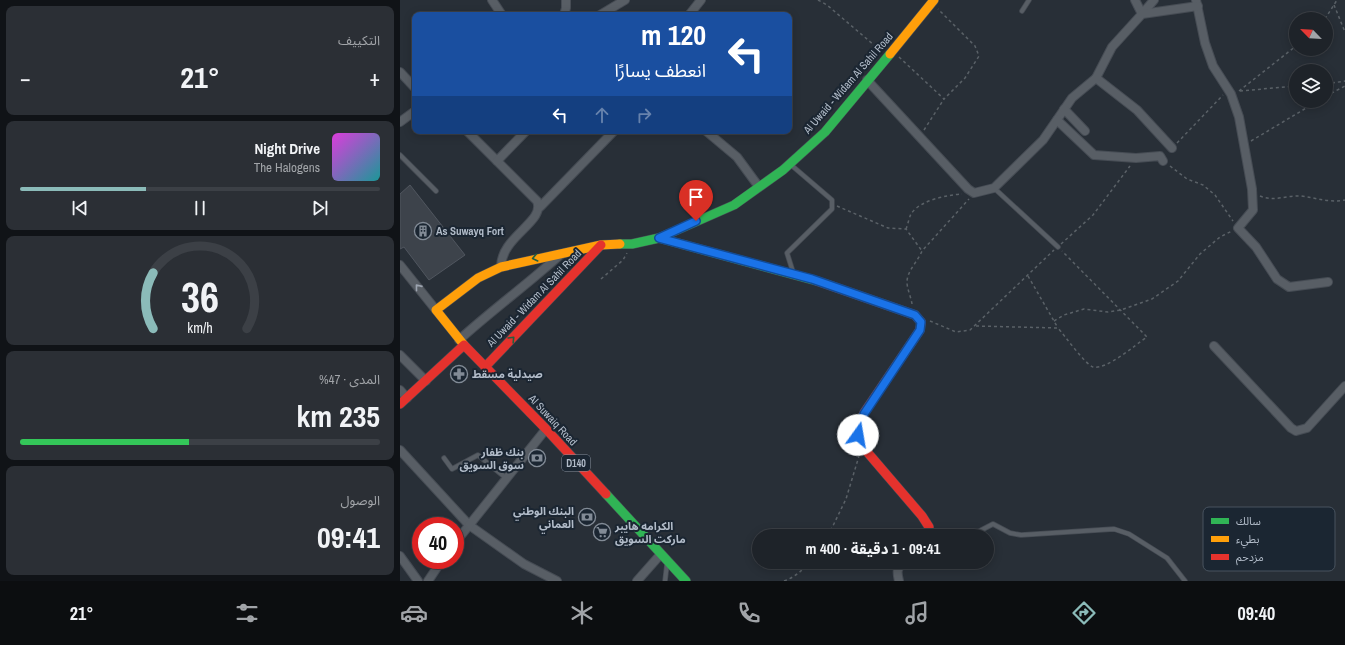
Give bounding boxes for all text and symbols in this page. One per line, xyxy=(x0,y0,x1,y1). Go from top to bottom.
north arrow xyxy=(1289,12,1333,56)
map controls xyxy=(1289,12,1333,108)
text: 120 m xyxy=(641,16,706,54)
icon: left xyxy=(720,28,772,80)
street label: Al Uwaid - Widam Al Sahil Road xyxy=(799,29,896,137)
text: التكييف xyxy=(338,32,380,49)
text: 21° xyxy=(180,57,220,97)
text: انعطف يسارًا xyxy=(614,58,706,83)
text: − xyxy=(20,63,31,93)
text: + xyxy=(369,63,380,93)
button: layers xyxy=(1289,64,1333,108)
icon: left xyxy=(549,104,571,126)
icon: ahead xyxy=(591,104,613,126)
icon: right xyxy=(633,104,655,126)
text: Night Drive xyxy=(254,138,320,159)
text: The Halogens xyxy=(254,159,320,176)
pin xyxy=(679,180,713,221)
icon: arrive xyxy=(685,186,707,208)
icon: previous xyxy=(69,197,91,219)
icon: pause xyxy=(189,197,211,219)
icon: next xyxy=(309,197,331,219)
building icon: As Suwayq Fort xyxy=(413,221,433,241)
place label: As Suwayq Fort xyxy=(436,224,504,238)
street label: Al Uwaid - Widam Al Sahil Road xyxy=(483,246,584,350)
one-way arrow xyxy=(532,253,539,262)
text: 36 xyxy=(181,268,219,324)
one-way arrow xyxy=(416,285,423,292)
text: km/h xyxy=(187,317,213,336)
one-way arrow xyxy=(507,336,515,344)
pharmacy icon: صيدلية مسقط xyxy=(449,364,469,384)
place label: صيدلية مسقط xyxy=(472,367,543,381)
text: المدى · 47% xyxy=(319,371,380,388)
street label: Al Suwaiq Road xyxy=(525,391,580,448)
text: 235 km xyxy=(297,396,380,436)
position arrow xyxy=(837,414,879,456)
place label: بنك ظفار سوق السويق xyxy=(460,445,524,472)
bank icon: بنك ظفار سوق السويق xyxy=(527,448,547,468)
road number: D140 xyxy=(562,455,590,471)
text: الوصول xyxy=(340,492,380,509)
place label: البنك الوطني العماني xyxy=(513,504,574,534)
bank icon: البنك الوطني العماني xyxy=(577,507,597,527)
legend xyxy=(1203,507,1335,571)
text: سالك xyxy=(1236,514,1261,528)
text: 09:41 xyxy=(317,517,380,557)
speed limit sign: 40 xyxy=(412,517,464,569)
place label: الكرامه هايبر ماركت السويق xyxy=(614,519,686,546)
supermarket icon: الكرامه هايبر ماركت السويق xyxy=(592,522,612,542)
text: بطيء xyxy=(1236,532,1259,549)
text: 09:41 · 1 دقيقة · 400 m xyxy=(806,538,940,559)
text: مزدحم xyxy=(1236,550,1264,566)
icon: filters xyxy=(233,599,261,627)
icon: car xyxy=(400,599,428,627)
icon: climate xyxy=(568,599,596,627)
icon: phone xyxy=(735,599,763,627)
icon: music xyxy=(903,599,931,627)
icon: directions xyxy=(1070,599,1098,627)
text: 21° xyxy=(70,601,93,626)
text: 09:40 xyxy=(1238,601,1275,626)

